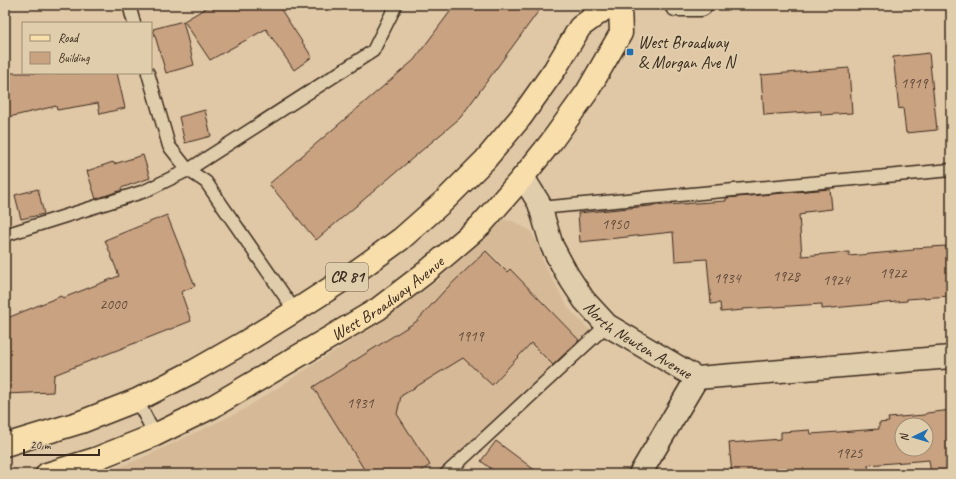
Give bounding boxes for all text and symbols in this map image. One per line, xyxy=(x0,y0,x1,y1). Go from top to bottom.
legend xyxy=(22,22,152,74)
text: Road xyxy=(58,30,80,46)
place label: West Broadway & Morgan Ave N xyxy=(638,32,737,73)
marker: West Broadway & Morgan Ave N xyxy=(625,47,635,57)
text: Building xyxy=(58,50,90,66)
house number: 1919 xyxy=(900,74,929,93)
house number: 1950 xyxy=(601,215,630,234)
street label: West Broadway Avenue xyxy=(327,250,449,345)
road number: CR 81 xyxy=(326,263,368,291)
house number: 1922 xyxy=(879,264,908,283)
house number: 1928 xyxy=(772,267,801,286)
house number: 1934 xyxy=(713,269,742,288)
house number: 1924 xyxy=(822,271,851,290)
house number: 2000 xyxy=(99,295,128,314)
street label: North Newton Avenue xyxy=(579,296,697,384)
house number: 1919 xyxy=(456,327,485,346)
house number: 1931 xyxy=(346,394,375,413)
north arrow xyxy=(894,417,934,457)
scale bar xyxy=(24,431,99,457)
text: N xyxy=(897,432,911,442)
text: 20 m xyxy=(30,437,52,453)
house number: 1925 xyxy=(835,444,864,463)

